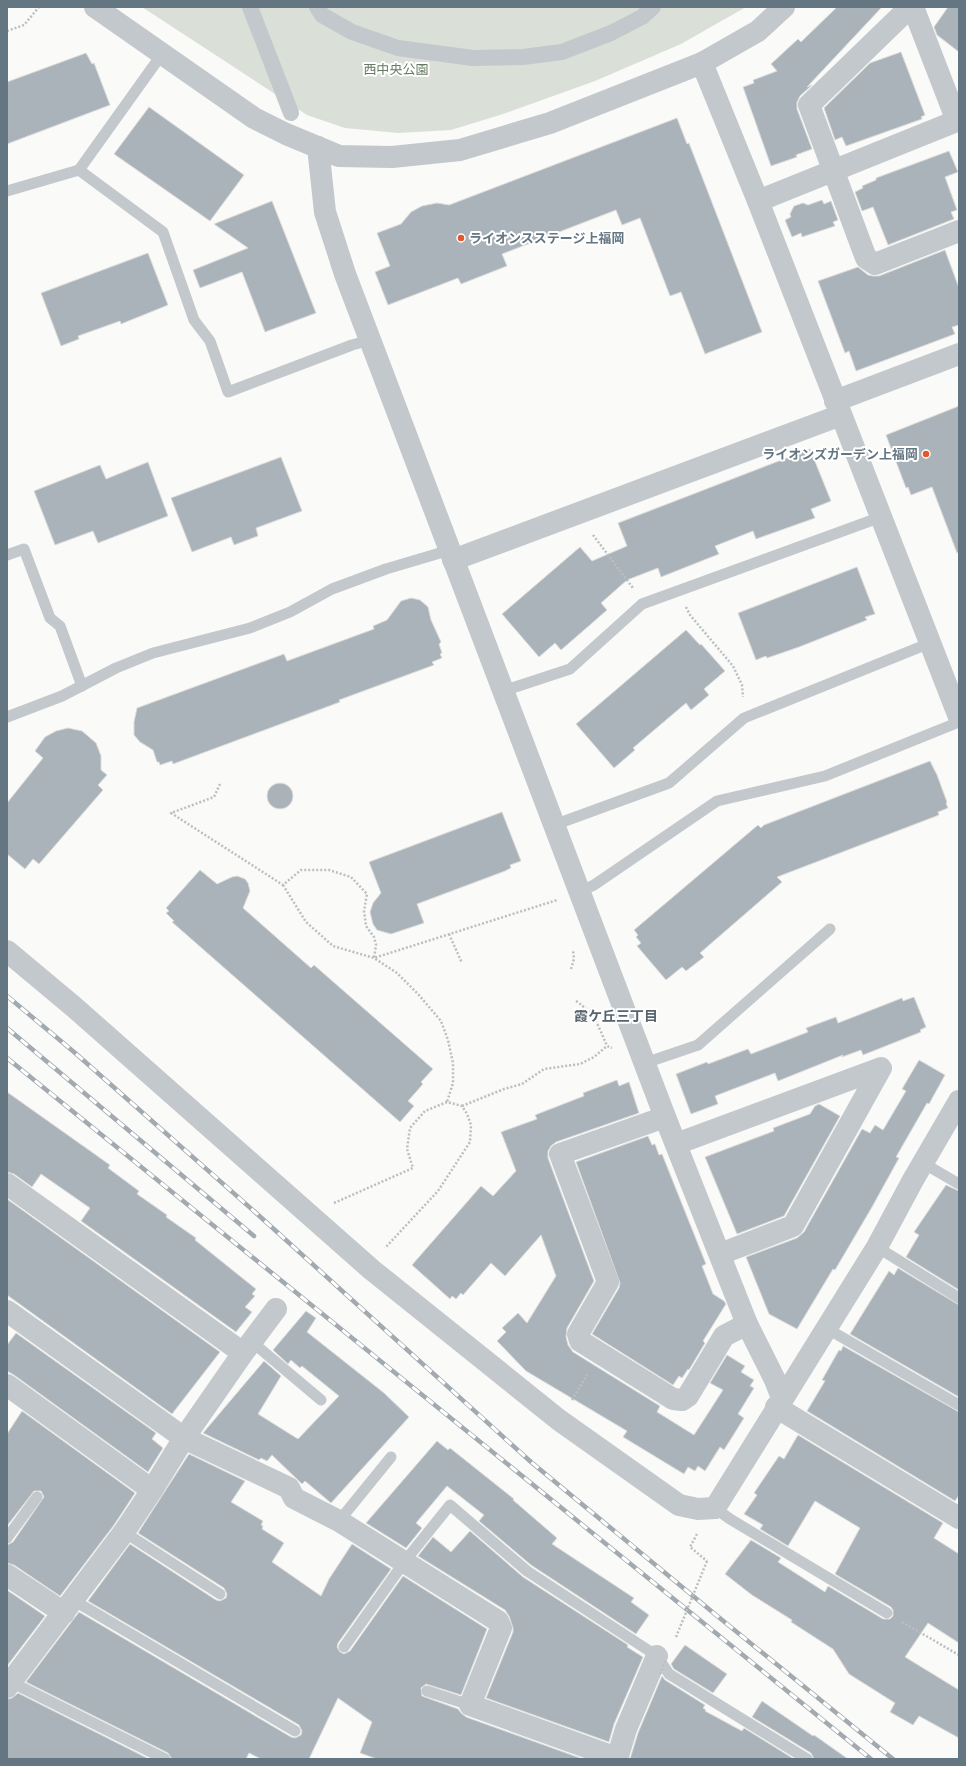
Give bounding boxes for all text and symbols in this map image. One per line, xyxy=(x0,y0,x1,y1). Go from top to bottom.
park label: 西中央公園 xyxy=(363,61,429,78)
place label: ライオンスステージ上福岡 xyxy=(469,230,624,247)
marker: ライオンスステージ上福岡 xyxy=(456,233,466,243)
place label: ライオンズガーデン上福岡 xyxy=(762,446,918,463)
marker: ライオンズガーデン上福岡 xyxy=(921,449,931,459)
district label: 霞ケ丘三丁目 xyxy=(574,1007,658,1025)

